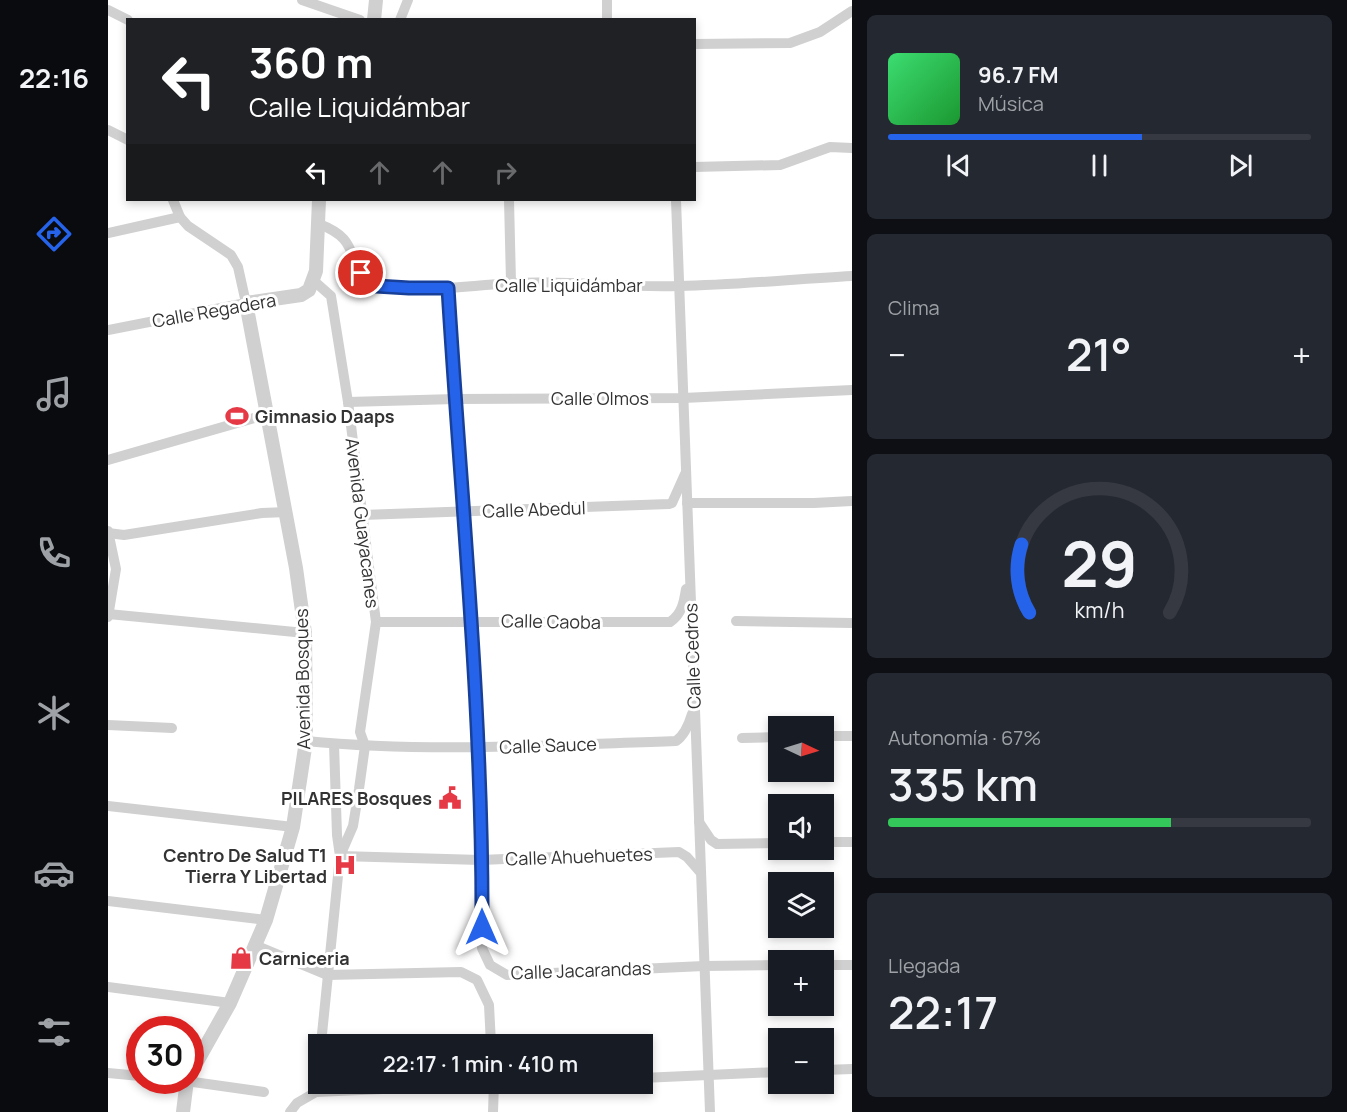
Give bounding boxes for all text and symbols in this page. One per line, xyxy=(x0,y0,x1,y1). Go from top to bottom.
text: 360 m xyxy=(249,33,373,91)
icon: left xyxy=(150,42,228,120)
text: 22:16 xyxy=(19,59,89,96)
text: 96.7 FM xyxy=(978,60,1059,90)
text: Calle Liquidámbar xyxy=(249,88,470,125)
text: Música xyxy=(978,90,1044,117)
icon: previous xyxy=(942,149,975,182)
icon: pause xyxy=(1083,149,1116,182)
icon: next xyxy=(1224,149,1257,182)
icon: left xyxy=(300,156,333,189)
icon: ahead xyxy=(363,156,396,189)
icon: ahead xyxy=(426,156,459,189)
icon: right xyxy=(489,156,522,189)
icon: directions xyxy=(33,213,75,255)
pin xyxy=(335,247,386,298)
icon: arrive xyxy=(344,256,377,289)
street label: Calle Liquidámbar xyxy=(495,273,643,297)
street label: Calle Regadera xyxy=(150,287,278,333)
text: Clima xyxy=(888,294,940,321)
text: 21° xyxy=(1066,323,1132,385)
text: − xyxy=(888,332,906,377)
text: + xyxy=(1292,332,1311,377)
icon: music xyxy=(33,373,75,415)
street label: Calle Olmos xyxy=(551,386,649,410)
sports icon: Gimnasio Daaps xyxy=(224,403,250,429)
place label: Gimnasio Daaps xyxy=(255,404,395,428)
street label: Avenida Guayacanes xyxy=(341,436,385,610)
street label: Calle Abedul xyxy=(482,495,586,523)
text: 29 xyxy=(1062,520,1137,606)
icon: phone xyxy=(33,532,75,574)
text: km/h xyxy=(1075,595,1124,624)
street label: Calle Cedros xyxy=(678,603,706,709)
street label: Avenida Bosques xyxy=(289,608,315,750)
street label: Calle Caoba xyxy=(501,608,601,634)
icon: climate xyxy=(33,692,75,734)
north arrow xyxy=(768,716,834,782)
map controls xyxy=(768,716,834,1094)
text: Autonomía · 67% xyxy=(888,724,1041,751)
street label: Calle Sauce xyxy=(499,731,597,759)
text: 335 km xyxy=(888,753,1038,815)
public building icon: PILARES Bosques xyxy=(437,785,463,811)
place label: PILARES Bosques xyxy=(281,786,432,810)
button: sound xyxy=(768,794,834,860)
street label: Calle Ahuehuetes xyxy=(505,841,653,871)
place label: Centro De Salud T1 Tierra Y Libertad xyxy=(163,843,327,888)
icon: car xyxy=(33,852,75,894)
hospital icon: Centro De Salud T1 Tierra Y Libertad xyxy=(332,852,358,878)
button: layers xyxy=(768,872,834,938)
position arrow xyxy=(450,895,514,959)
shop icon: Carniceria xyxy=(228,945,254,971)
place label: Carniceria xyxy=(259,946,350,970)
button: + xyxy=(768,950,834,1016)
text: Llegada xyxy=(888,952,960,979)
street label: Calle Jacarandas xyxy=(510,956,652,984)
text: 22:17 xyxy=(888,981,998,1043)
icon: filters xyxy=(33,1011,75,1053)
speed limit sign: 30 xyxy=(126,1016,204,1094)
button: − xyxy=(768,1028,834,1094)
text: 22:17 · 1 min · 410 m xyxy=(383,1049,578,1079)

